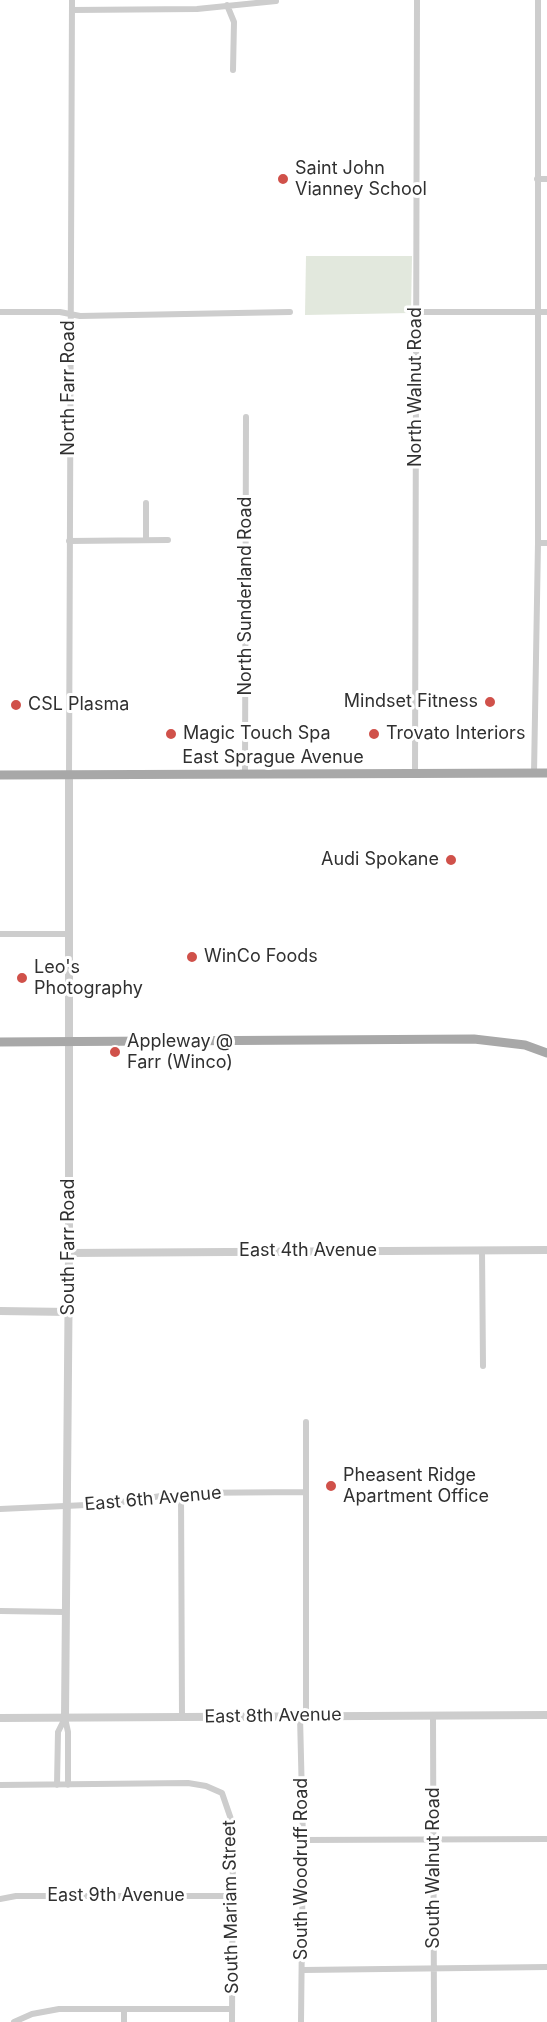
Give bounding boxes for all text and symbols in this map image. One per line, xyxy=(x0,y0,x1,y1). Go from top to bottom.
place label: Saint John Vianney School xyxy=(295,158,427,201)
marker: Saint John Vianney School xyxy=(276,172,290,186)
street label: North Walnut Road xyxy=(405,307,427,467)
street label: North Farr Road xyxy=(58,320,80,456)
street label: North Sunderland Road xyxy=(235,496,257,696)
place label: Mindset Fitness xyxy=(344,691,478,713)
place label: CSL Plasma xyxy=(28,694,129,716)
marker: Mindset Fitness xyxy=(483,695,497,709)
marker: CSL Plasma xyxy=(9,698,23,712)
place label: Magic Touch Spa xyxy=(183,723,331,745)
place label: Trovato Interiors xyxy=(386,723,525,745)
marker: Magic Touch Spa xyxy=(164,727,178,741)
marker: Trovato Interiors xyxy=(367,727,381,741)
street label: East Sprague Avenue xyxy=(182,747,364,769)
place label: Audi Spokane xyxy=(321,849,439,871)
marker: Audi Spokane xyxy=(444,853,458,867)
place label: WinCo Foods xyxy=(204,946,318,968)
marker: WinCo Foods xyxy=(185,950,199,964)
place label: Leo's Photography xyxy=(34,957,143,1000)
marker: Leo's Photography xyxy=(15,971,29,985)
place label: Appleway @ Farr (Winco) xyxy=(127,1031,233,1074)
marker: Appleway @ Farr (Winco) xyxy=(108,1045,122,1059)
street label: South Farr Road xyxy=(58,1178,80,1316)
street label: East 4th Avenue xyxy=(239,1240,377,1262)
place label: Pheasent Ridge Apartment Office xyxy=(343,1465,489,1508)
marker: Pheasent Ridge Apartment Office xyxy=(324,1479,338,1493)
street label: East 6th Avenue xyxy=(84,1482,222,1516)
street label: East 8th Avenue xyxy=(204,1704,342,1728)
street label: South Woodruff Road xyxy=(291,1778,313,1960)
street label: South Walnut Road xyxy=(423,1787,445,1949)
street label: South Mariam Street xyxy=(219,1820,243,1994)
street label: East 9th Avenue xyxy=(47,1885,185,1907)

